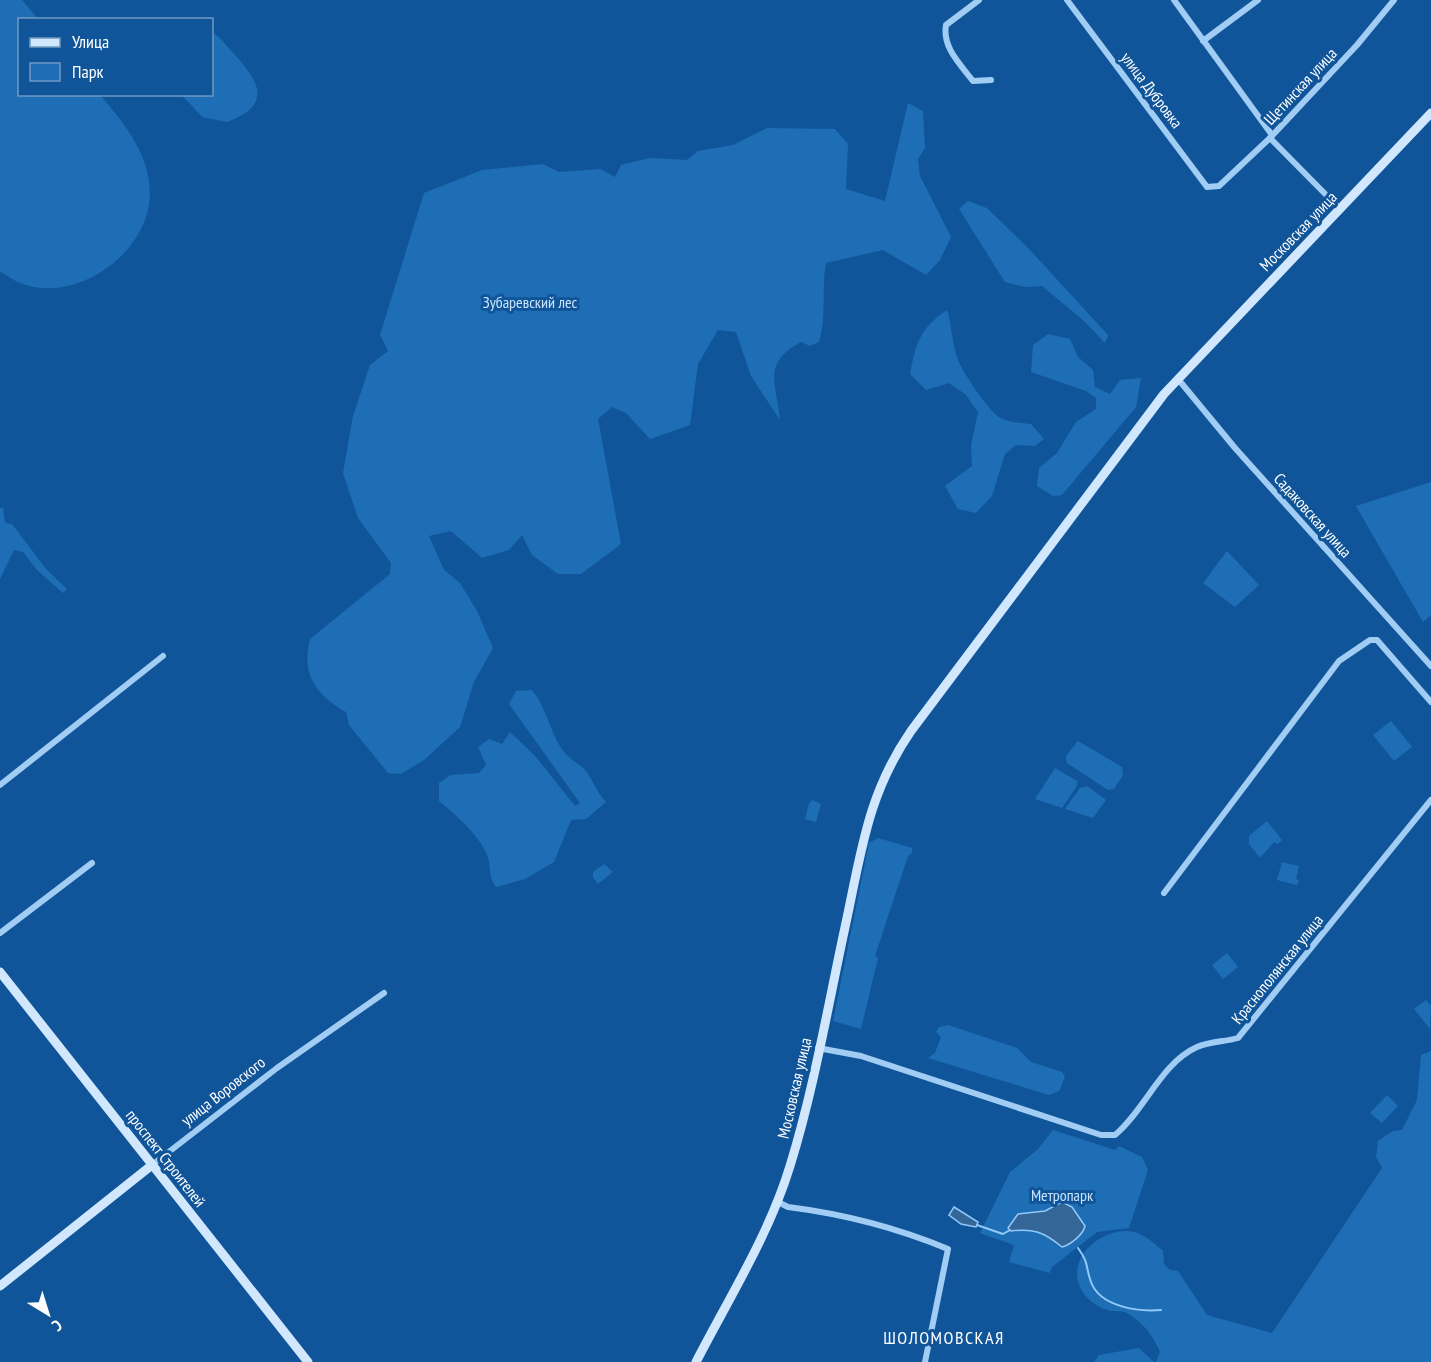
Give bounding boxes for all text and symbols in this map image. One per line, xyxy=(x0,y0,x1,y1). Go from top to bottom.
legend xyxy=(18,18,213,96)
text: Улица xyxy=(72,30,109,53)
street label: Щетинская улица xyxy=(1259,43,1341,129)
street label: улица Дубровка xyxy=(1117,48,1187,132)
text: Парк xyxy=(72,60,103,83)
street label: Московская улица xyxy=(1255,187,1341,275)
park label: Зубаревский лес xyxy=(483,292,577,312)
street label: Садаковская улица xyxy=(1270,468,1356,562)
street label: Краснополянская улица xyxy=(1227,910,1327,1028)
street label: Московская улица xyxy=(773,1036,815,1140)
street label: улица Воровского xyxy=(177,1052,269,1130)
street label: проспект Строителей xyxy=(122,1105,210,1211)
park label: Метропарк xyxy=(1031,1185,1094,1205)
north arrow xyxy=(18,1284,78,1344)
text: С xyxy=(48,1316,66,1336)
district label: ШОЛОМОВСКАЯ xyxy=(883,1326,1005,1349)

